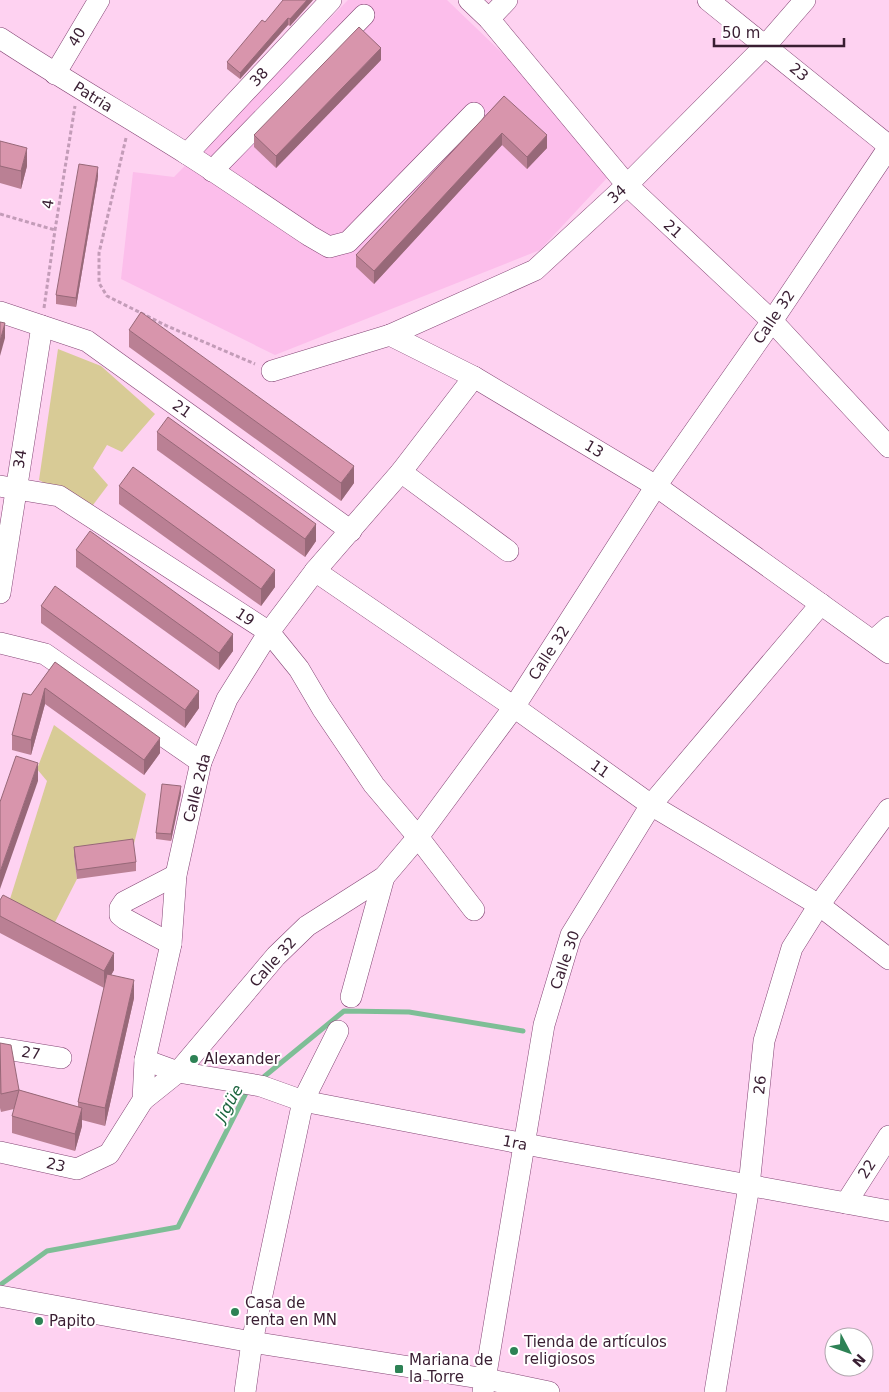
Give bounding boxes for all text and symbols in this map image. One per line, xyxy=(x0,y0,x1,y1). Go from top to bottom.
scale bar xyxy=(714,15,844,47)
street label: 40 xyxy=(64,24,90,50)
text: 50 m xyxy=(722,24,760,42)
street label: 23 xyxy=(786,59,812,85)
street label: 38 xyxy=(246,64,272,90)
street label: Patria xyxy=(70,78,116,116)
street label: 34 xyxy=(604,181,630,207)
street label: 4 xyxy=(38,198,58,210)
street label: 21 xyxy=(660,216,686,242)
street label: Calle 32 xyxy=(749,287,799,347)
street label: 21 xyxy=(169,396,195,422)
street label: 13 xyxy=(581,436,607,462)
street label: 34 xyxy=(10,448,30,470)
street label: 19 xyxy=(232,604,258,630)
street label: Calle 32 xyxy=(525,622,573,684)
street label: Calle 2da xyxy=(180,752,214,824)
street label: 11 xyxy=(587,756,613,782)
street label: Calle 30 xyxy=(547,928,583,992)
street label: Calle 32 xyxy=(246,933,300,991)
street label: 27 xyxy=(20,1043,42,1063)
place label: Alexander xyxy=(204,1050,281,1068)
marker: Alexander xyxy=(188,1053,200,1065)
street label: 26 xyxy=(750,1075,770,1095)
water label: Jigüe xyxy=(209,1081,247,1127)
street label: 1ra xyxy=(501,1132,529,1154)
street label: 23 xyxy=(45,1154,67,1176)
street label: 22 xyxy=(854,1156,880,1182)
place label: Casa de renta en MN xyxy=(245,1294,337,1329)
marker: Casa de renta en MN xyxy=(229,1306,241,1318)
place label: Papito xyxy=(49,1312,95,1330)
marker: Papito xyxy=(33,1315,45,1327)
north arrow xyxy=(824,1327,874,1377)
place label: Tienda de artículos religiosos xyxy=(523,1333,667,1368)
marker: Tienda de artículos religiosos xyxy=(508,1345,520,1357)
place label: Mariana de la Torre xyxy=(409,1351,493,1386)
text: N xyxy=(849,1351,869,1370)
marker: Mariana de la Torre xyxy=(393,1363,405,1375)

